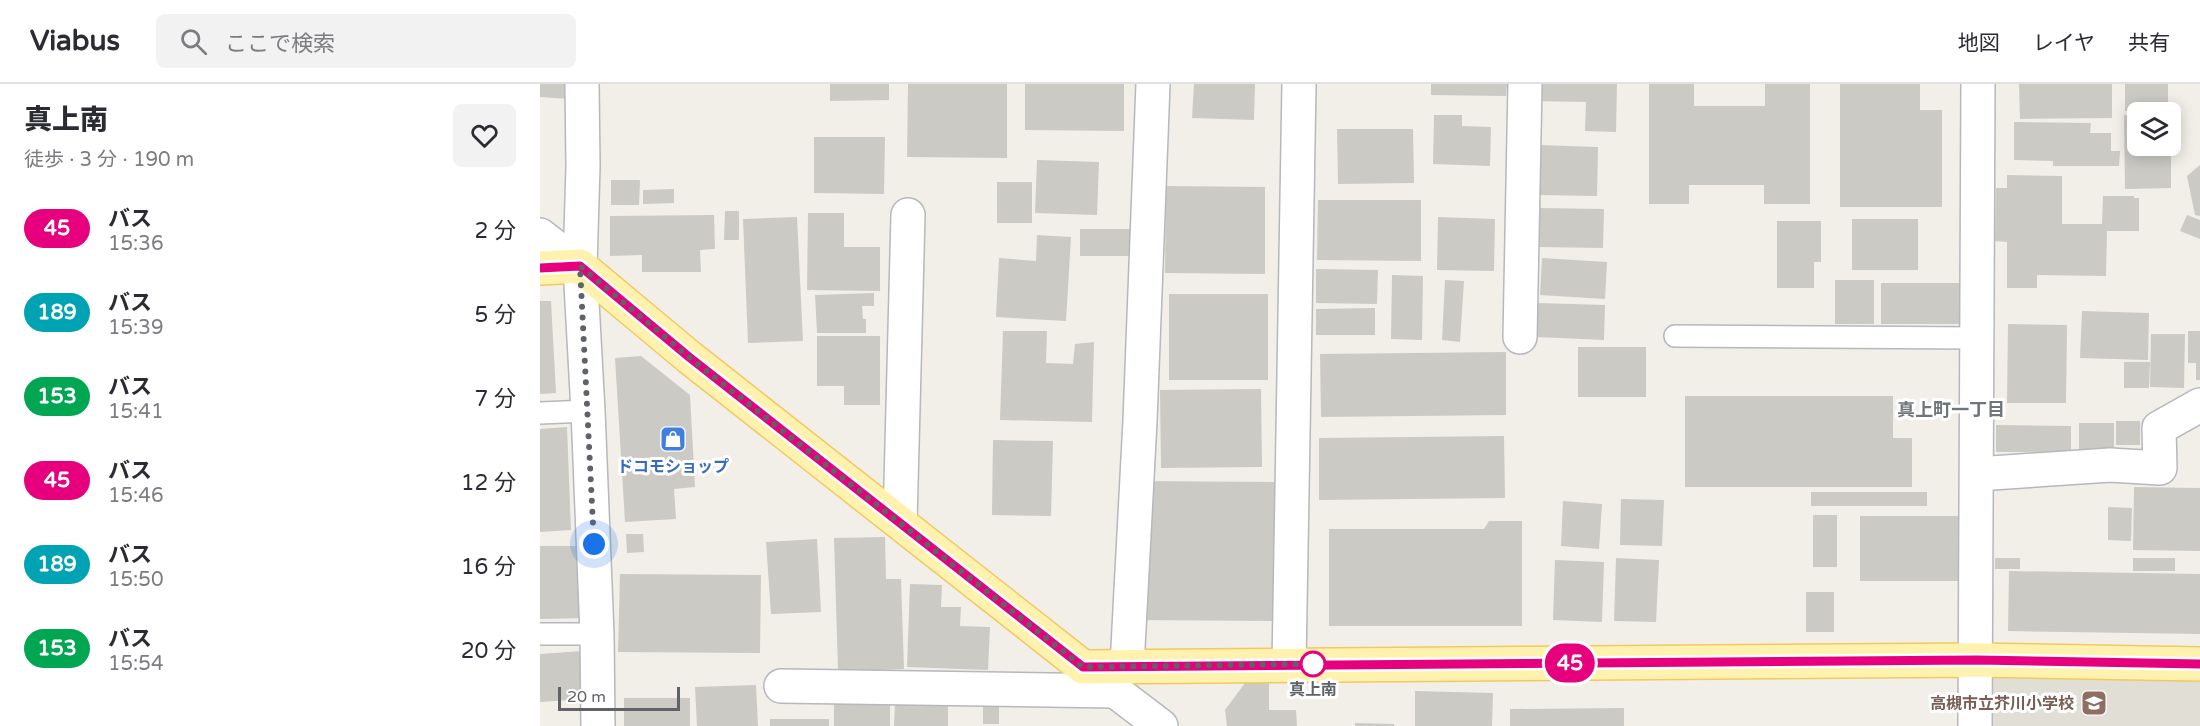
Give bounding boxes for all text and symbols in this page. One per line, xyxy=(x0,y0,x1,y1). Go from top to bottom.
search box xyxy=(156,14,576,68)
text: Viabus xyxy=(30,24,120,58)
icon: search xyxy=(177,25,210,58)
text: ここで検索 xyxy=(225,31,335,57)
text: 地図 xyxy=(1958,31,2000,56)
text: レイヤ xyxy=(2033,31,2095,56)
text: 共有 xyxy=(2128,31,2170,56)
map controls xyxy=(2127,102,2181,156)
button: layers xyxy=(2127,102,2181,156)
text: 真上南 xyxy=(24,103,108,137)
button: heart xyxy=(453,104,516,167)
text: 徒歩 · 3 分 · 190 m xyxy=(24,148,194,172)
text: バス xyxy=(108,206,152,232)
text: 45 xyxy=(44,216,70,241)
text: 2 分 xyxy=(474,218,516,244)
text: 15:36 xyxy=(108,232,163,256)
text: バス xyxy=(108,290,152,316)
text: 189 xyxy=(37,300,77,325)
text: 5 分 xyxy=(474,302,516,328)
text: 15:39 xyxy=(108,316,163,340)
text: バス xyxy=(108,374,152,400)
text: 153 xyxy=(37,384,77,409)
text: 7 分 xyxy=(474,386,516,412)
district label: 真上町一丁目 xyxy=(1897,399,2005,421)
text: 15:41 xyxy=(108,400,163,424)
shop icon: ドコモショップ xyxy=(658,424,688,454)
place label: ドコモショップ xyxy=(617,457,729,477)
text: バス xyxy=(108,458,152,484)
text: 45 xyxy=(44,468,70,493)
text: 12 分 xyxy=(461,470,516,496)
text: 15:46 xyxy=(108,484,163,508)
your location xyxy=(579,529,609,559)
text: バス xyxy=(108,542,152,568)
text: 189 xyxy=(37,552,77,577)
text: 16 分 xyxy=(461,554,516,580)
text: 15:50 xyxy=(108,568,163,592)
text: バス xyxy=(108,626,152,652)
text: 153 xyxy=(37,636,77,661)
text: 20 分 xyxy=(461,638,516,664)
line badge: 45 xyxy=(1543,644,1597,682)
marker: 真上南 xyxy=(1300,651,1326,677)
text: 45 xyxy=(1557,651,1583,676)
text: 15:54 xyxy=(108,652,163,676)
place label: 真上南 xyxy=(1289,680,1337,700)
scale bar xyxy=(558,684,680,712)
text: 20 m xyxy=(567,687,606,707)
school or university icon: 高槻市立芥川小学校 xyxy=(2079,688,2109,718)
place label: 高槻市立芥川小学校 xyxy=(1930,694,2074,714)

